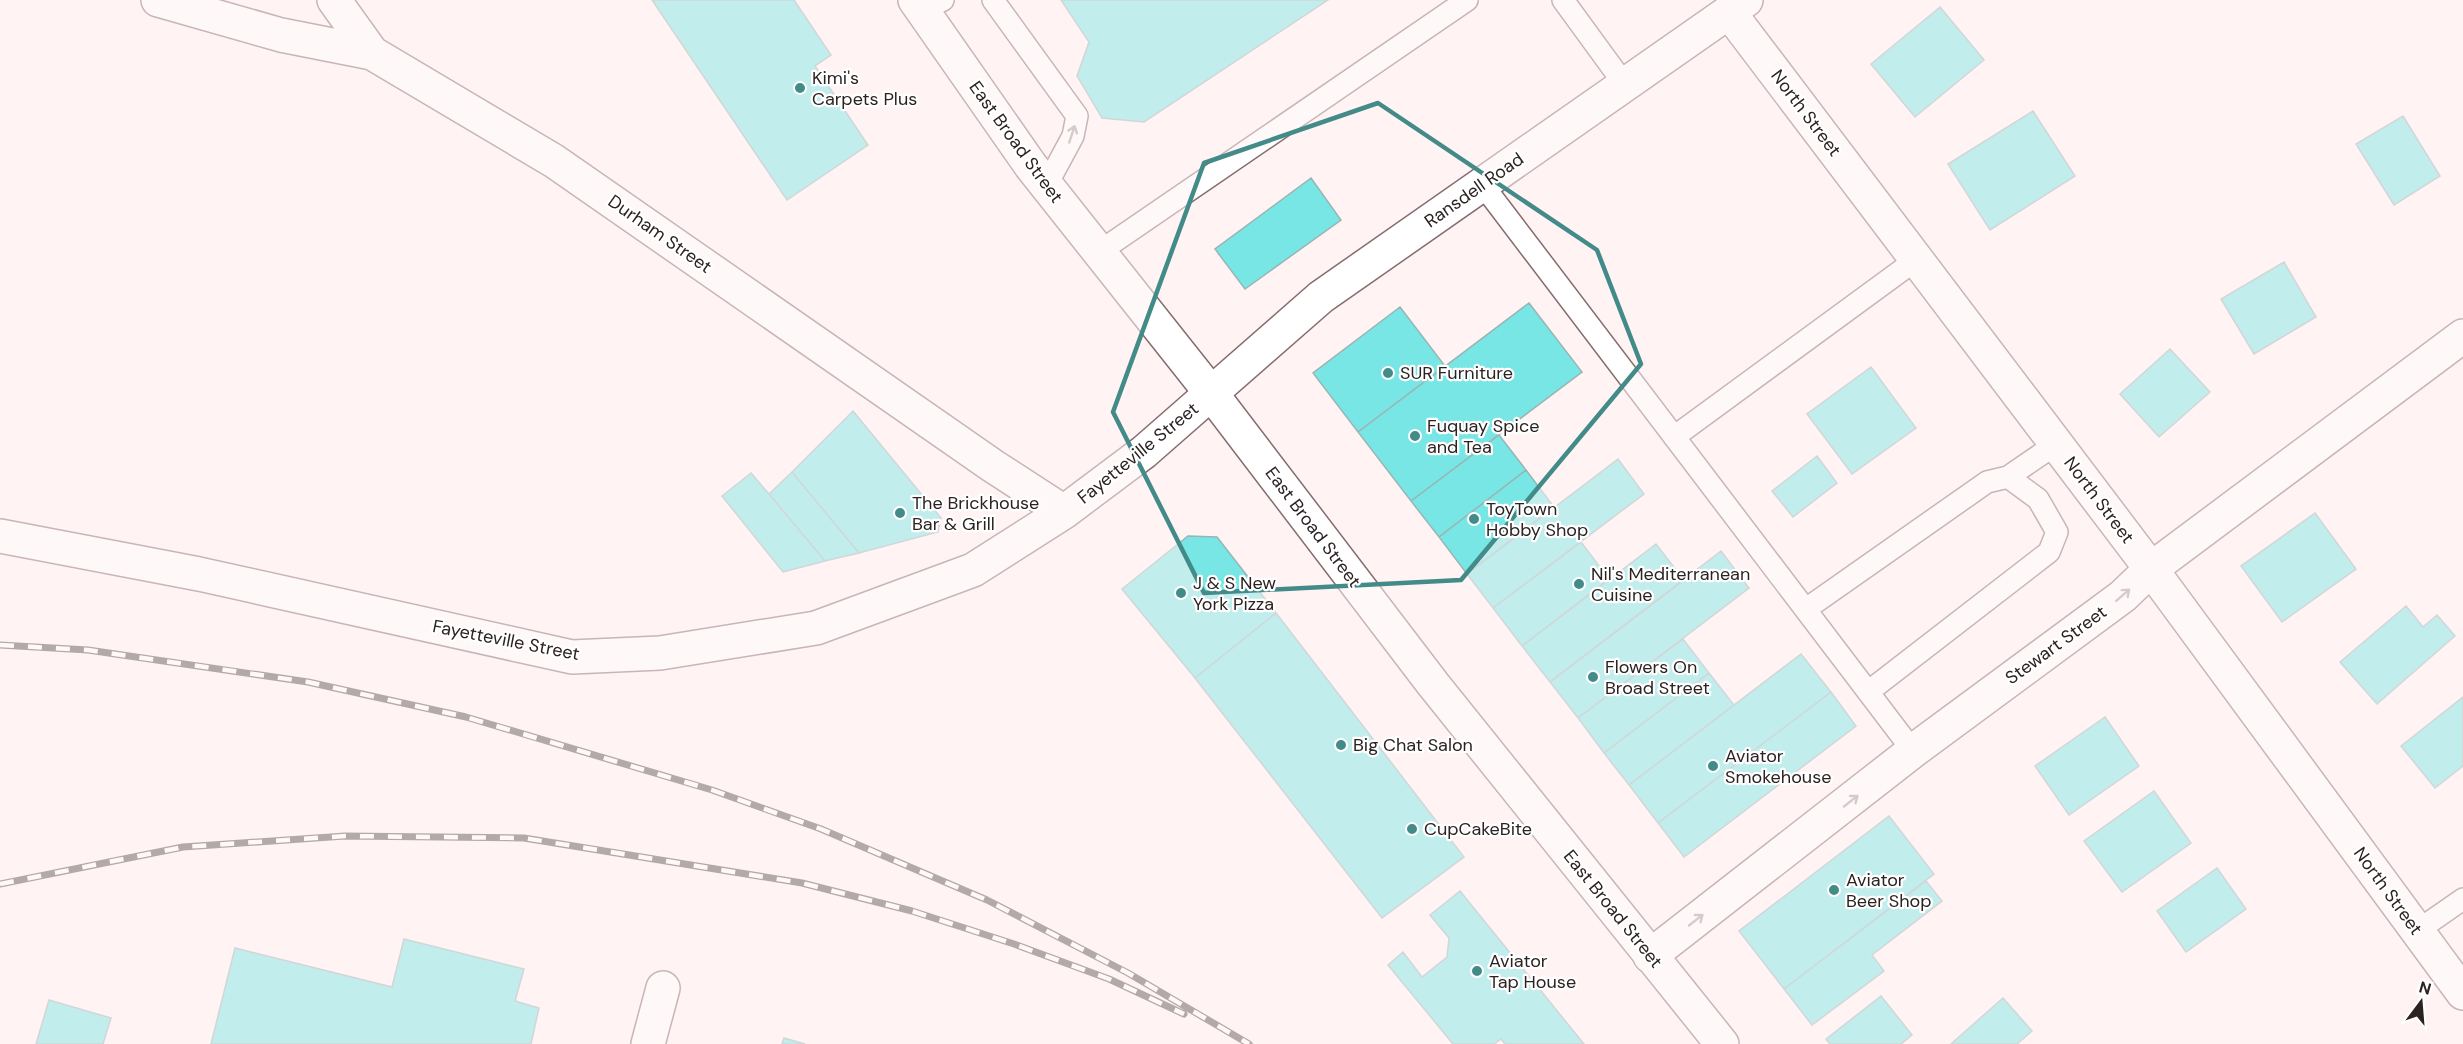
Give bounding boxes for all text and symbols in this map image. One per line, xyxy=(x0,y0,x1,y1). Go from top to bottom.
street label: North Street xyxy=(1765,65,1847,161)
place label: Kimi's Carpets Plus xyxy=(812,66,917,111)
street label: East Broad Street xyxy=(964,76,1068,208)
marker: Kimi's Carpets Plus xyxy=(793,81,807,95)
one-way arrow xyxy=(1068,125,1079,143)
street label: Ransdell Road xyxy=(1420,147,1528,233)
street label: Durham Street xyxy=(603,189,717,279)
place label: SUR Furniture xyxy=(1400,361,1513,385)
marker: SUR Furniture xyxy=(1381,366,1395,380)
street label: Fayetteville Street xyxy=(1072,397,1204,509)
place label: Fuquay Spice and Tea xyxy=(1427,414,1539,459)
marker: Fuquay Spice and Tea xyxy=(1408,429,1422,443)
street label: North Street xyxy=(2058,452,2140,548)
street label: East Broad Street xyxy=(1260,462,1366,592)
place label: The Brickhouse Bar & Grill xyxy=(912,491,1039,536)
place label: ToyTown Hobby Shop xyxy=(1486,497,1588,542)
marker: The Brickhouse Bar & Grill xyxy=(893,506,907,520)
marker: ToyTown Hobby Shop xyxy=(1467,512,1481,526)
place label: Nil's Mediterranean Cuisine xyxy=(1591,562,1750,607)
place label: J & S New York Pizza xyxy=(1193,571,1276,616)
marker: Nil's Mediterranean Cuisine xyxy=(1572,577,1586,591)
marker: J & S New York Pizza xyxy=(1174,586,1188,600)
one-way arrow xyxy=(2115,588,2130,602)
street label: Stewart Street xyxy=(2000,600,2112,690)
street label: Fayetteville Street xyxy=(430,614,582,666)
place label: Flowers On Broad Street xyxy=(1605,655,1710,700)
marker: Flowers On Broad Street xyxy=(1586,670,1600,684)
place label: Big Chat Salon xyxy=(1353,733,1473,757)
marker: Big Chat Salon xyxy=(1334,738,1348,752)
place label: Aviator Smokehouse xyxy=(1725,744,1831,789)
marker: Aviator Smokehouse xyxy=(1706,759,1720,773)
one-way arrow xyxy=(1842,795,1858,807)
place label: CupCakeBite xyxy=(1424,817,1532,841)
marker: CupCakeBite xyxy=(1405,822,1419,836)
street label: North Street xyxy=(2348,842,2428,940)
street label: East Broad Street xyxy=(1558,845,1668,973)
place label: Aviator Beer Shop xyxy=(1846,868,1931,913)
marker: Aviator Beer Shop xyxy=(1827,883,1841,897)
one-way arrow xyxy=(1688,914,1704,927)
place label: Aviator Tap House xyxy=(1489,949,1576,994)
marker: Aviator Tap House xyxy=(1470,964,1484,978)
north arrow xyxy=(2391,972,2451,1032)
text: N xyxy=(2416,976,2434,1000)

